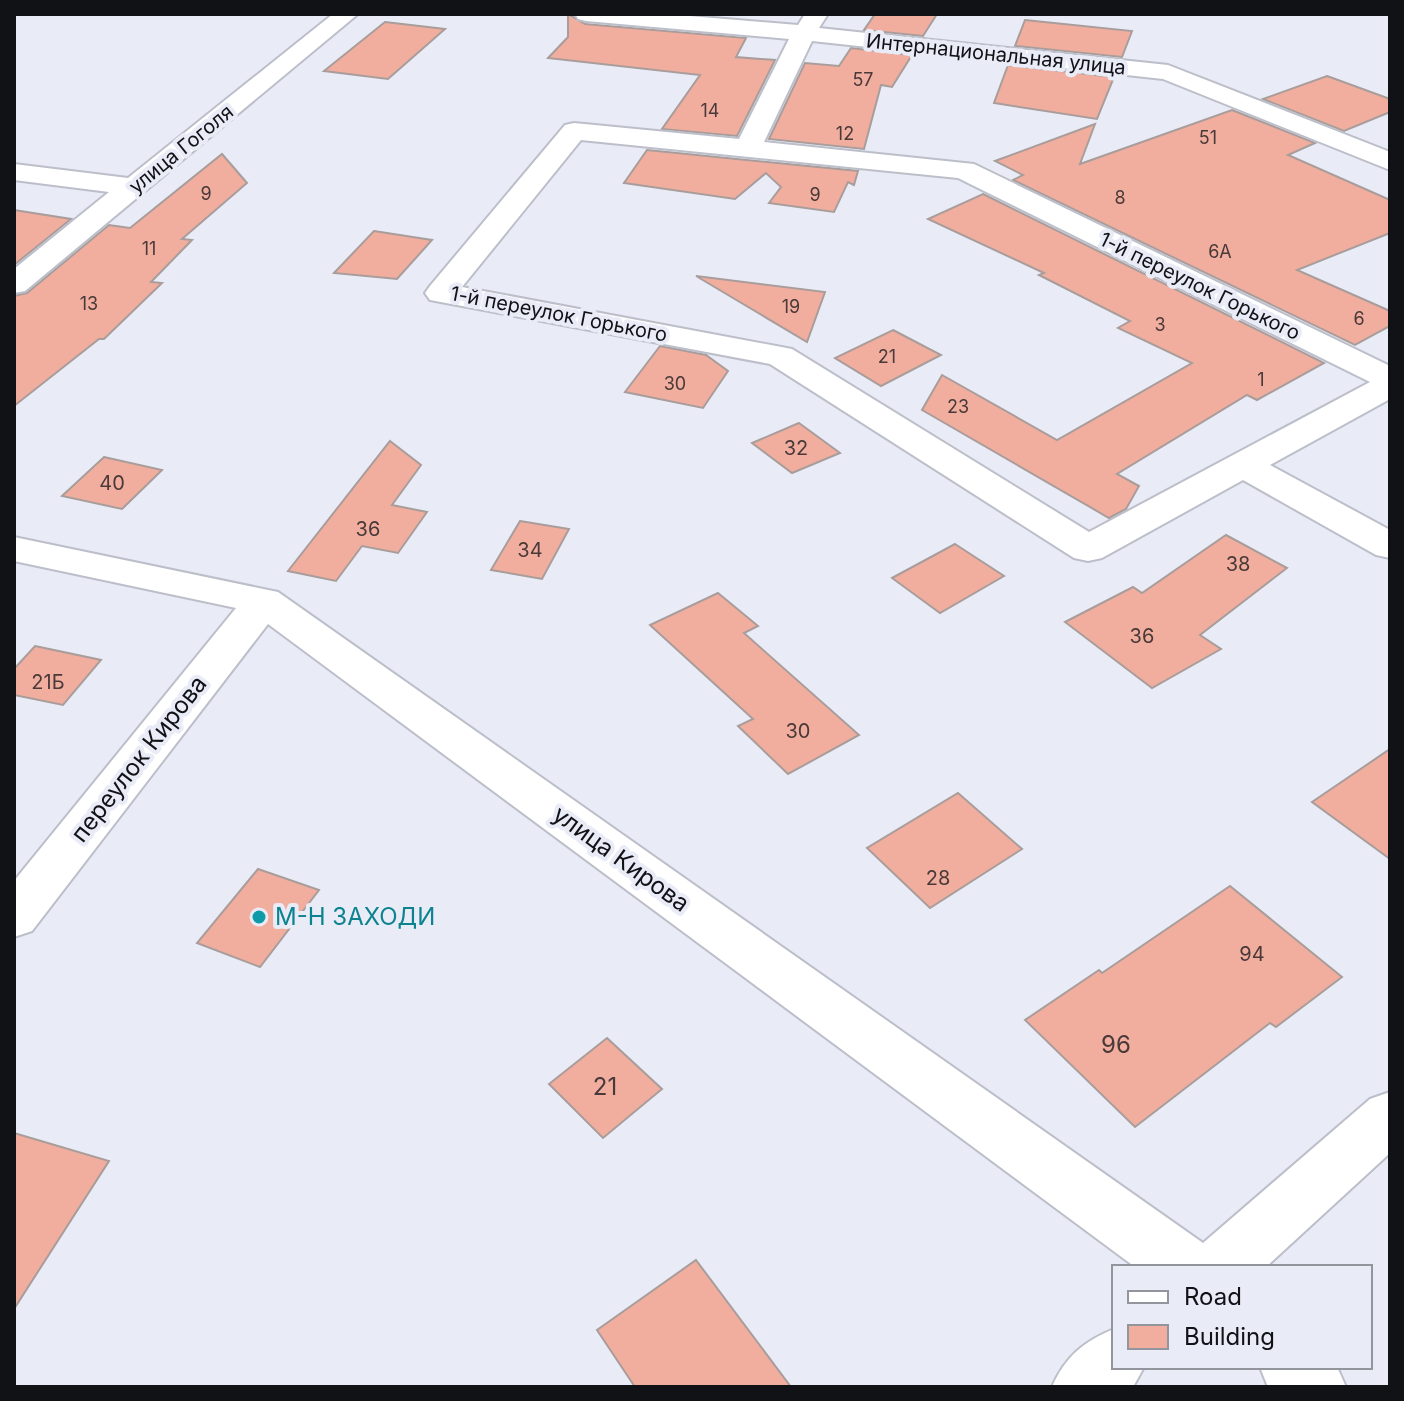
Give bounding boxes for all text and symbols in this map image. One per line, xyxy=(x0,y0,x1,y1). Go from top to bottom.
street label: Интернациональная улица xyxy=(865,28,1127,80)
house number: 57 xyxy=(852,69,874,90)
street label: улица Гоголя xyxy=(124,100,238,198)
house number: 14 xyxy=(701,100,719,121)
house number: 12 xyxy=(836,123,854,144)
house number: 51 xyxy=(1199,127,1217,148)
house number: 9 xyxy=(200,183,212,204)
house number: 9 xyxy=(809,184,821,205)
house number: 8 xyxy=(1114,187,1126,208)
street label: 1-й переулок Горького xyxy=(1096,227,1304,345)
house number: 11 xyxy=(142,238,156,259)
house number: 6А xyxy=(1208,241,1232,262)
street label: 1-й переулок Горького xyxy=(449,281,669,347)
house number: 13 xyxy=(80,293,98,314)
house number: 19 xyxy=(782,296,800,317)
house number: 6 xyxy=(1353,308,1365,329)
house number: 3 xyxy=(1154,314,1166,335)
house number: 21 xyxy=(878,346,896,367)
house number: 1 xyxy=(1257,369,1265,390)
house number: 30 xyxy=(664,373,686,394)
house number: 23 xyxy=(947,396,969,417)
house number: 32 xyxy=(784,436,808,460)
house number: 40 xyxy=(99,471,125,495)
house number: 36 xyxy=(356,517,380,541)
house number: 34 xyxy=(517,538,543,562)
house number: 38 xyxy=(1226,552,1250,576)
house number: 36 xyxy=(1130,624,1154,648)
house number: 21Б xyxy=(31,670,65,694)
street label: переулок Кирова xyxy=(65,670,213,848)
house number: 30 xyxy=(786,719,810,743)
street label: улица Кирова xyxy=(547,799,695,918)
house number: 28 xyxy=(926,866,950,890)
place label: М-Н ЗАХОДИ xyxy=(275,902,435,931)
marker: М-Н ЗАХОДИ xyxy=(250,908,268,926)
house number: 94 xyxy=(1239,942,1265,966)
house number: 96 xyxy=(1101,1030,1131,1059)
house number: 21 xyxy=(593,1072,617,1101)
legend xyxy=(1112,1265,1372,1369)
text: Road xyxy=(1184,1282,1242,1311)
text: Building xyxy=(1184,1322,1275,1351)

